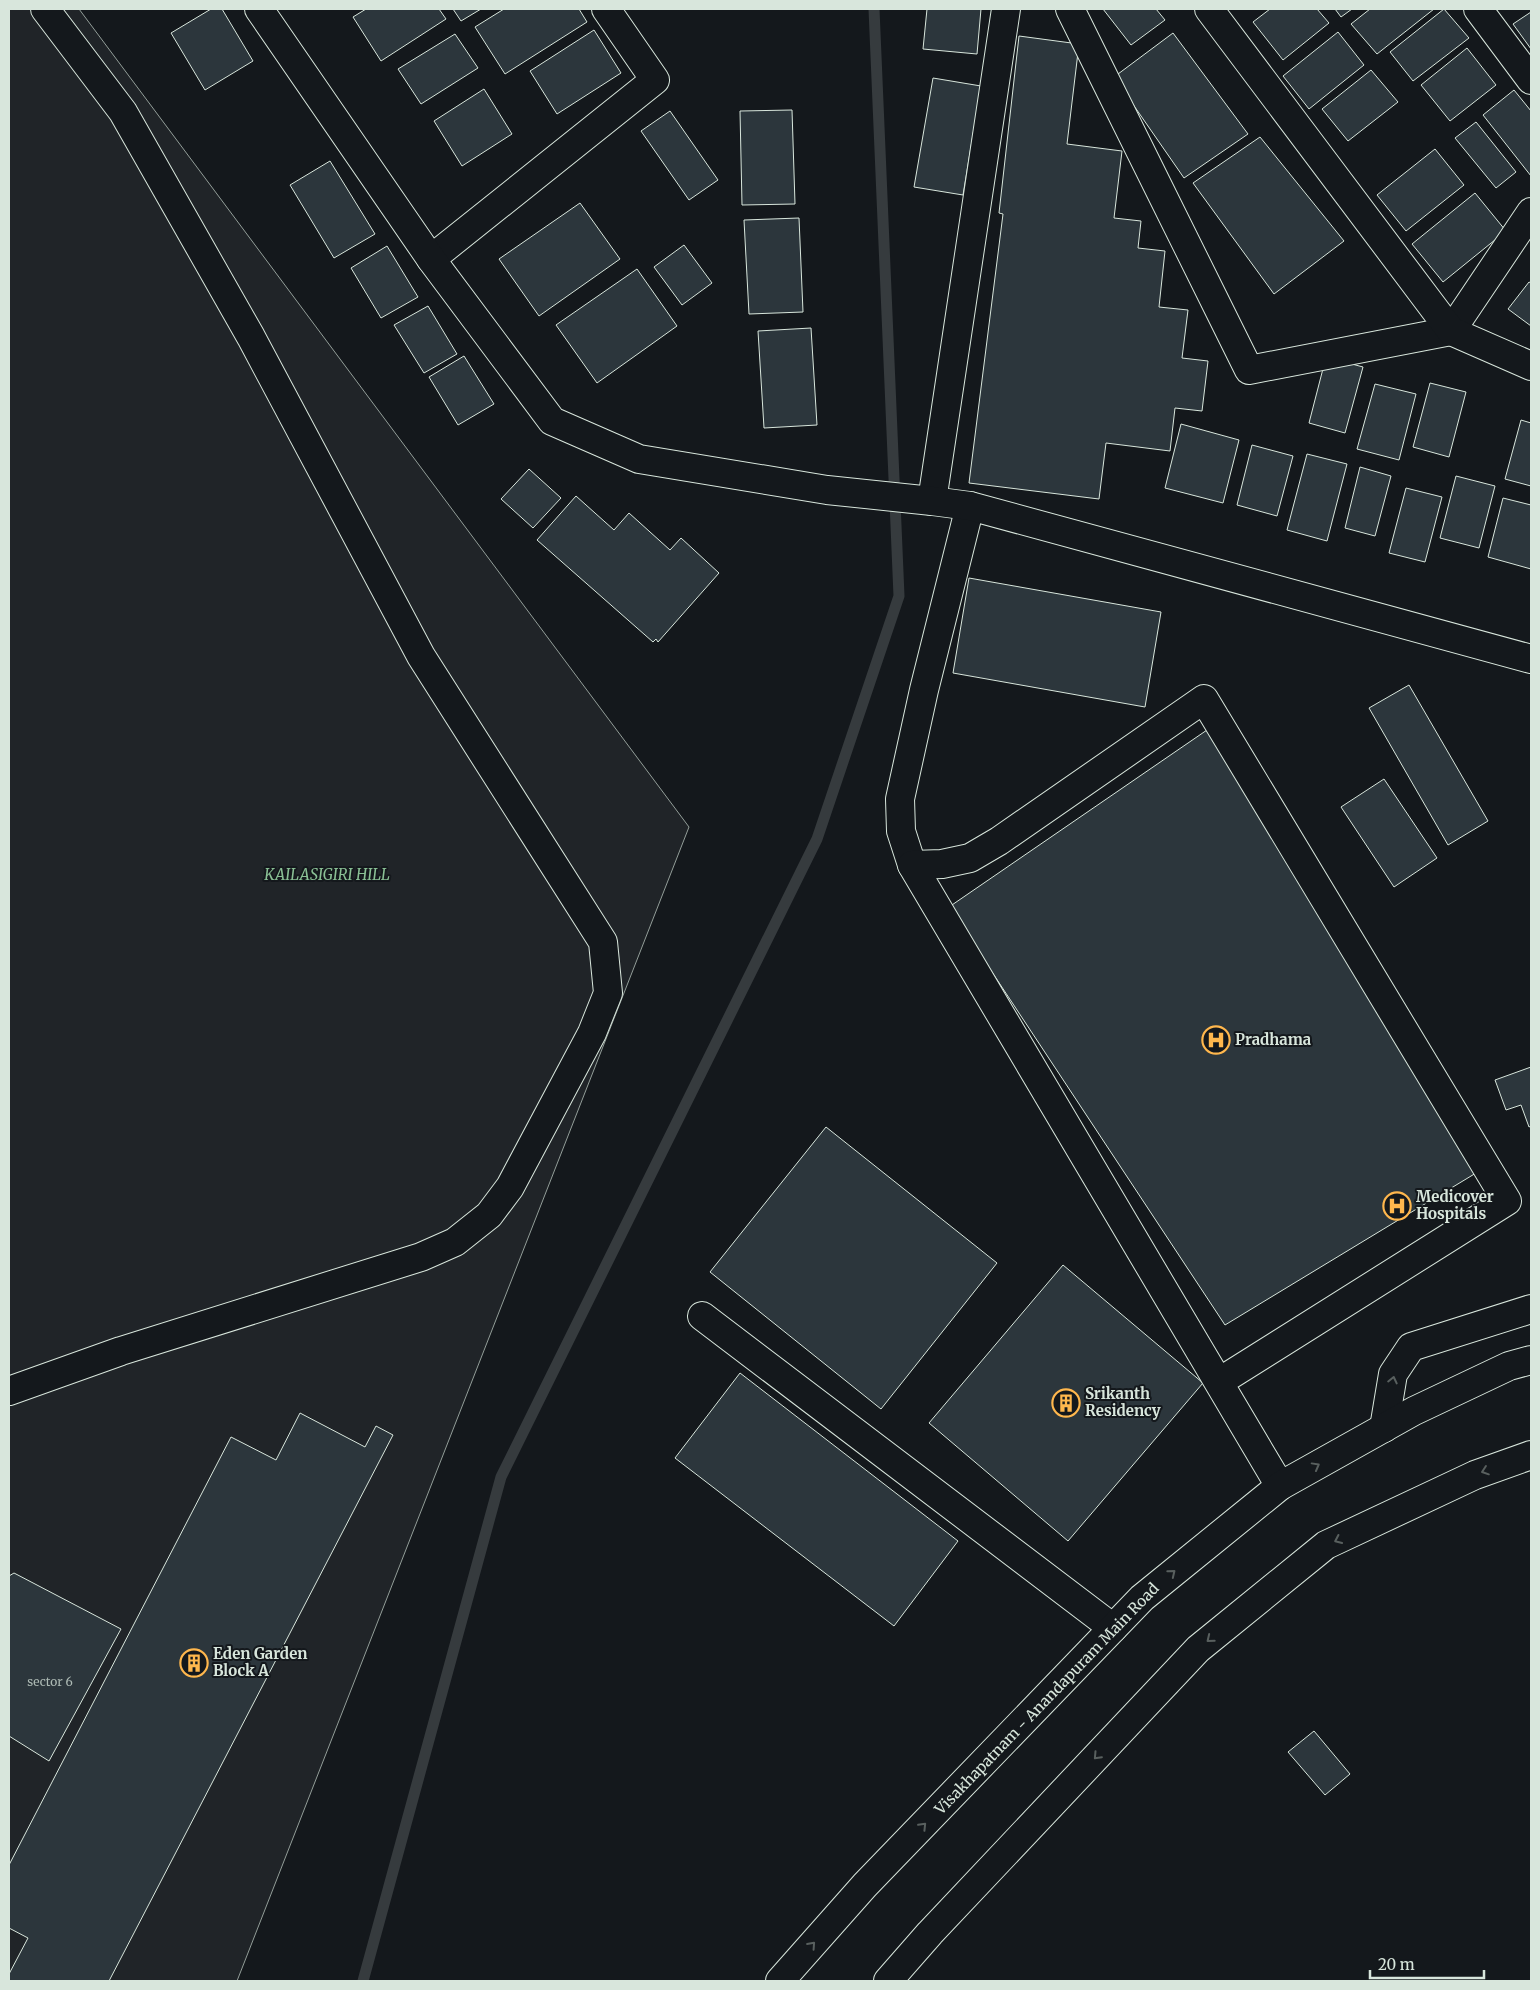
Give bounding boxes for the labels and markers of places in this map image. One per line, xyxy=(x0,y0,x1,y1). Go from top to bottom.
hospital icon: Pradhama xyxy=(1201,1025,1231,1055)
place label: Pradhama xyxy=(1235,1030,1312,1049)
place label: Medicover Hospitals xyxy=(1416,1187,1494,1223)
hospital icon: Medicover Hospitals xyxy=(1382,1191,1412,1221)
place label: Srikanth Residency xyxy=(1085,1384,1161,1420)
building icon: Srikanth Residency xyxy=(1051,1388,1081,1418)
place label: Eden Garden Block A xyxy=(213,1644,307,1680)
building icon: Eden Garden Block A xyxy=(179,1648,209,1678)

